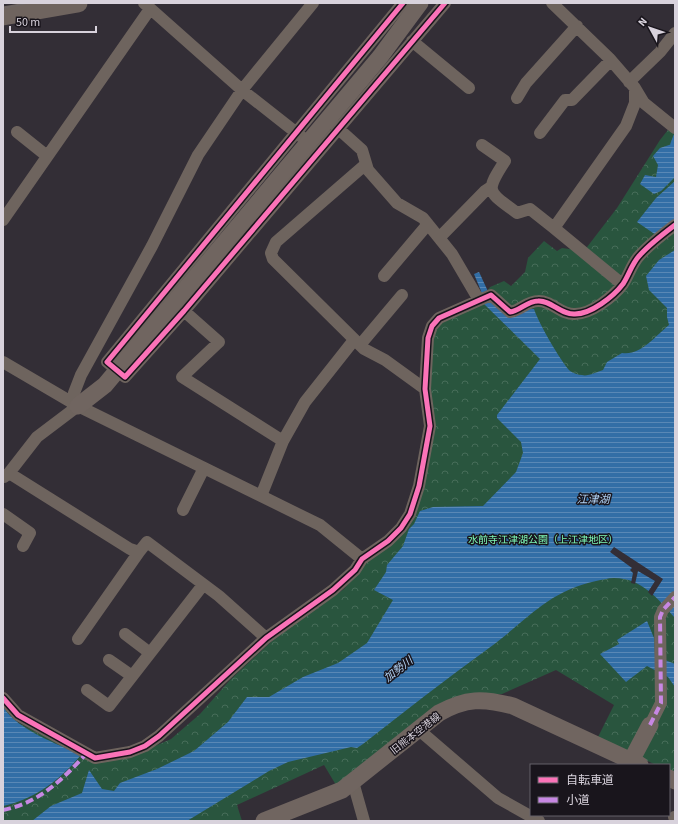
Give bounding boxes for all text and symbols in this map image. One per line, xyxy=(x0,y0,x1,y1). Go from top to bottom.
scale bar xyxy=(10,8,96,34)
north arrow xyxy=(630,8,670,48)
text: 50 m xyxy=(16,14,40,31)
text: N xyxy=(635,14,651,30)
water label: 江津湖 xyxy=(577,492,611,507)
park label: 水前寺江津湖公園（上江津地区） xyxy=(468,533,618,547)
water label: 加勢川 xyxy=(381,653,417,685)
street label: 旧熊本空港線 xyxy=(388,710,444,758)
legend xyxy=(530,764,670,816)
text: 自転車道 xyxy=(566,772,614,789)
text: 小道 xyxy=(566,792,590,809)

